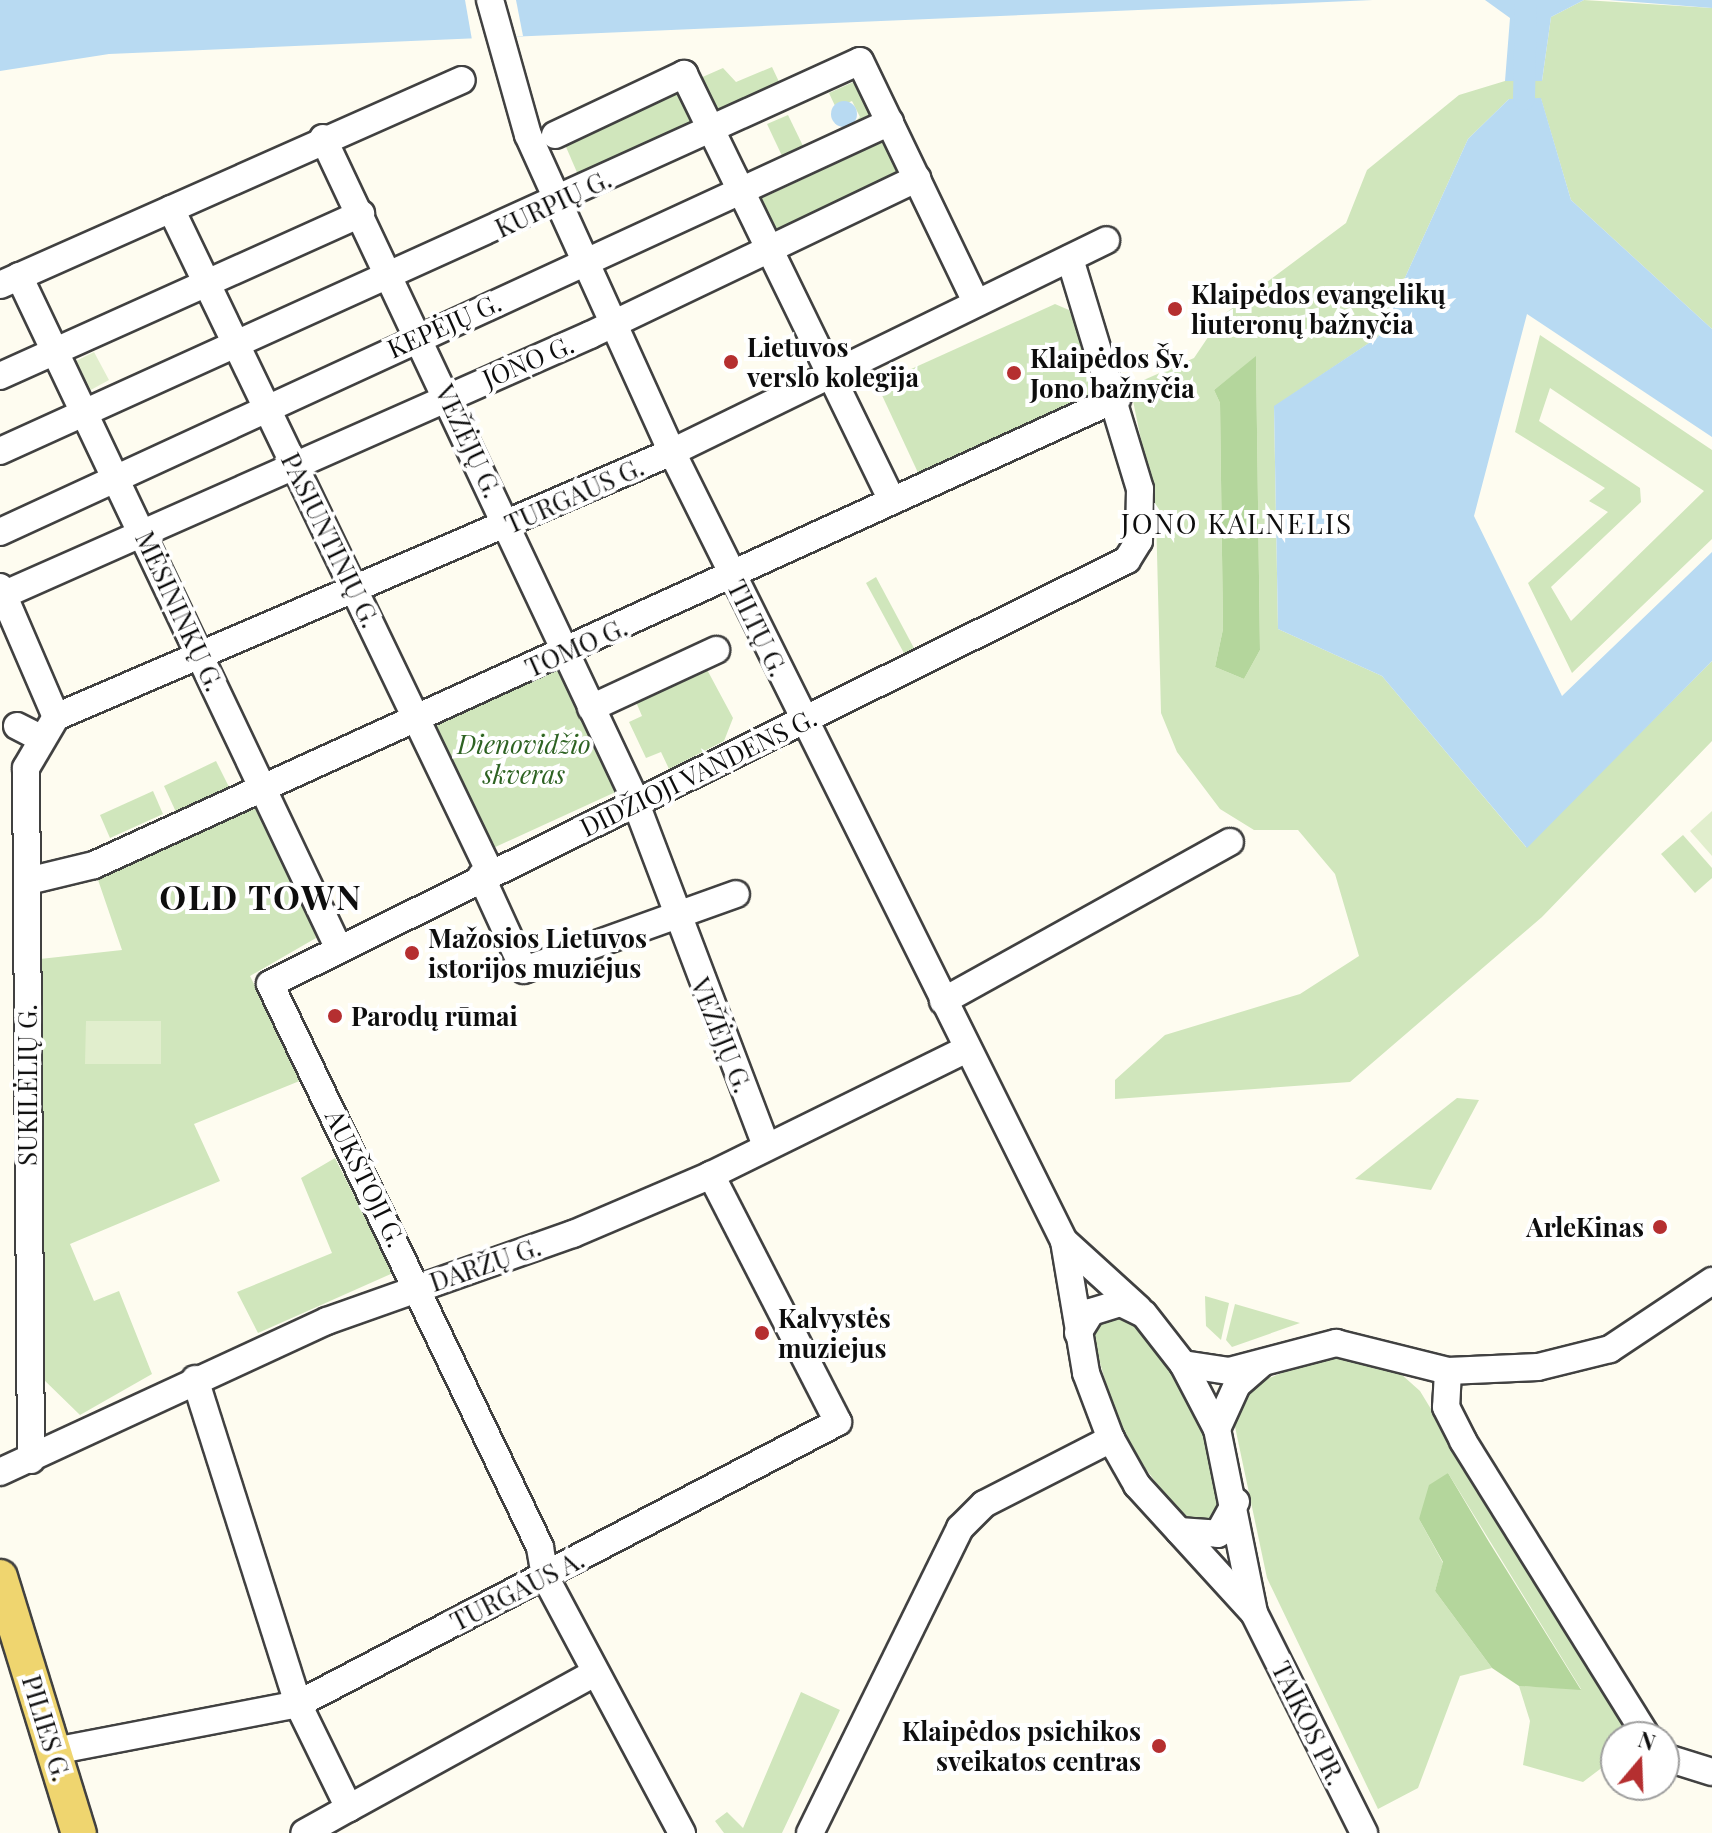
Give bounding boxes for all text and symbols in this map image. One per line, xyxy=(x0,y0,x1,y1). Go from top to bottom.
street label: KURPIŲ G. xyxy=(490,163,616,243)
place label: Klaipėdos evangelikų liuteronų bažnyčia xyxy=(1191,278,1446,340)
street label: KEPĖJŲ G. xyxy=(382,286,506,364)
marker: Klaipėdos evangelikų liuteronų bažnyčia xyxy=(1166,300,1184,318)
street label: JONO G. xyxy=(478,328,578,394)
place label: Lietuvos verslo kolegija xyxy=(747,331,919,392)
place label: Klaipėdos Šv. Jono bažnyčia xyxy=(1030,342,1195,404)
marker: Lietuvos verslo kolegija xyxy=(722,353,740,371)
marker: Klaipėdos Šv. Jono bažnyčia xyxy=(1005,364,1023,382)
street label: VEŽĖJŲ G. xyxy=(429,380,509,502)
street label: PASIUNTINIŲ G. xyxy=(275,447,387,633)
street label: TURGAUS G. xyxy=(500,451,648,539)
district label: JONO KALNELIS xyxy=(1121,506,1353,540)
street label: MĖSININKŲ G. xyxy=(129,526,231,696)
street label: TILTŲ G. xyxy=(721,575,795,681)
street label: TOMO G. xyxy=(520,611,632,683)
street label: DIDŽIOJI VANDENS G. xyxy=(574,701,822,843)
park label: Dienovidžio skveras xyxy=(457,728,591,790)
district label: OLD TOWN xyxy=(159,877,363,917)
place label: Mažosios Lietuvos istorijos muziejus xyxy=(428,922,647,984)
marker: Mažosios Lietuvos istorijos muziejus xyxy=(403,944,421,962)
street label: VEŽĖJŲ G. xyxy=(685,973,759,1097)
place label: Parodų rūmai xyxy=(351,1000,518,1032)
street label: SUKILĖLIŲ G. xyxy=(11,1004,43,1166)
marker: Parodų rūmai xyxy=(326,1007,344,1025)
street label: AUKŠTOJI G. xyxy=(319,1104,413,1252)
place label: ArleKinas xyxy=(1526,1211,1644,1243)
marker: ArleKinas xyxy=(1651,1218,1669,1236)
street label: DARŽŲ G. xyxy=(425,1230,545,1298)
place label: Kalvystės muziejus xyxy=(778,1302,891,1364)
marker: Kalvystės muziejus xyxy=(753,1324,771,1342)
street label: TURGAUS A. xyxy=(445,1543,589,1637)
street label: TAIKOS PR. xyxy=(1266,1656,1352,1790)
street label: PILIES G. xyxy=(16,1671,78,1785)
place label: Klaipėdos psichikos sveikatos centras xyxy=(902,1715,1141,1776)
north arrow xyxy=(1600,1721,1680,1801)
text: N xyxy=(1635,1723,1660,1757)
marker: Klaipėdos psichikos sveikatos centras xyxy=(1148,1735,1170,1757)

